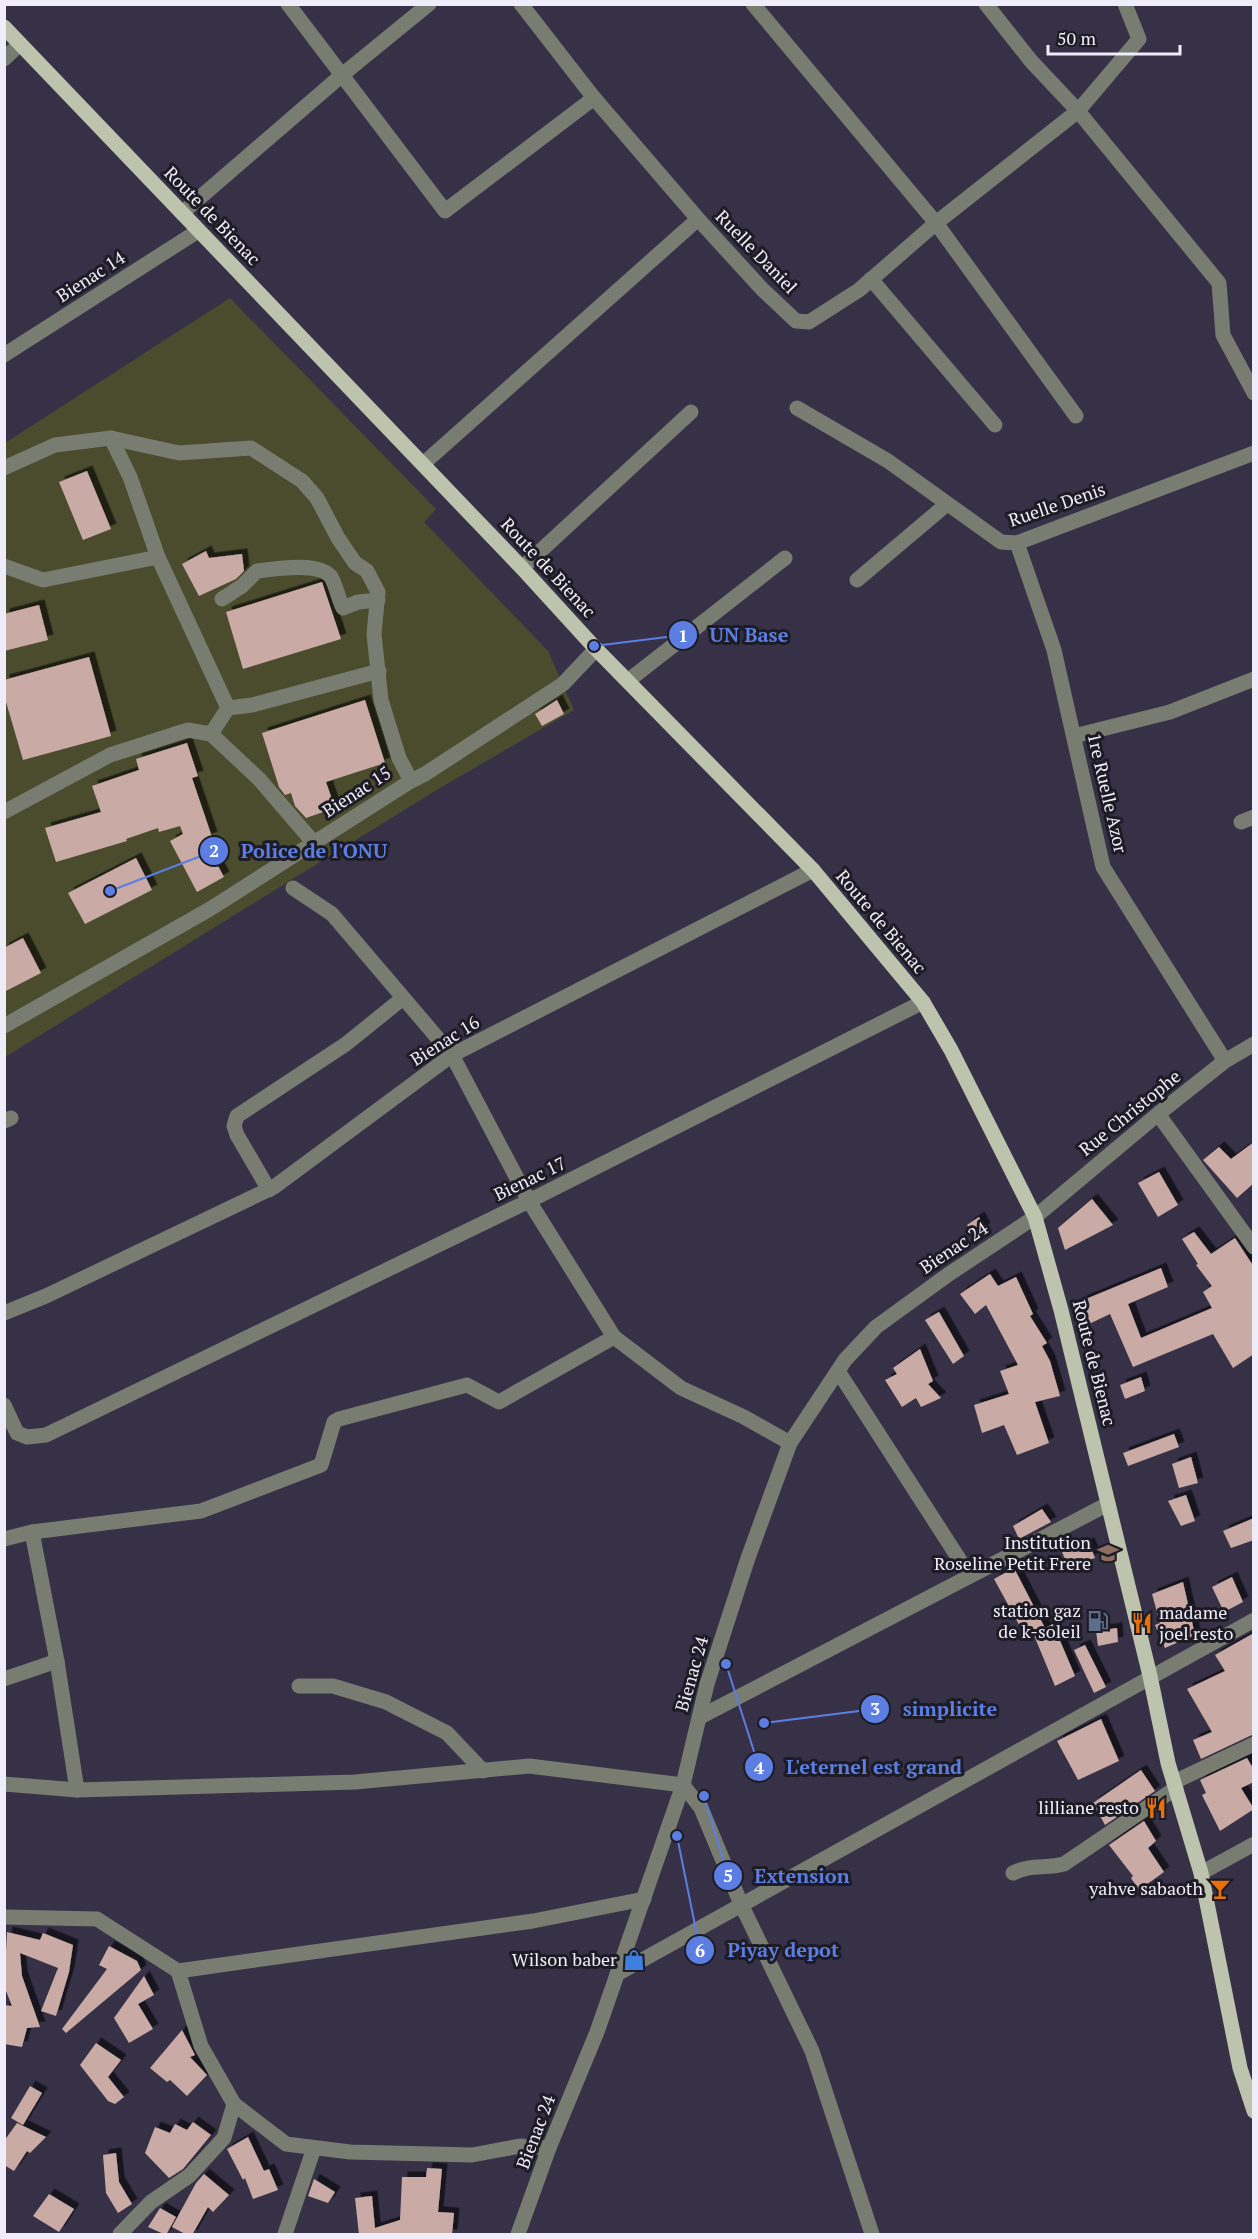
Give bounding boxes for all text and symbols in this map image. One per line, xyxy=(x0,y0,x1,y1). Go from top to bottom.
scale bar xyxy=(1048,18,1180,56)
text: 50 m xyxy=(1057,26,1097,50)
street label: Route de Bienac xyxy=(159,161,266,270)
street label: Ruelle Daniel xyxy=(711,204,803,298)
street label: Bienac 14 xyxy=(52,245,130,307)
street label: Ruelle Denis xyxy=(1005,476,1108,532)
street label: Route de Bienac xyxy=(496,512,601,623)
callout: UN Base xyxy=(668,616,801,654)
text: UN Base xyxy=(710,621,789,648)
text: 1 xyxy=(678,623,688,647)
street label: 1re Ruelle Azor xyxy=(1083,730,1133,855)
street label: Bienac 15 xyxy=(318,760,395,822)
callout: Police de l'ONU xyxy=(199,832,399,870)
text: Police de l'ONU xyxy=(241,837,388,864)
text: 2 xyxy=(209,838,219,862)
street label: Route de Bienac xyxy=(831,864,932,978)
street label: Bienac 16 xyxy=(405,1009,484,1071)
street label: Rue Christophe xyxy=(1074,1064,1185,1161)
street label: Bienac 17 xyxy=(490,1150,570,1206)
street label: Bienac 24 xyxy=(915,1215,993,1279)
street label: Route de Bienac xyxy=(1068,1297,1122,1428)
place label: Institution Roseline Petit Frere xyxy=(934,1530,1091,1575)
school or university icon: Institution Roseline Petit Frere xyxy=(1096,1541,1120,1565)
place label: station gaz de k-soleil xyxy=(993,1598,1081,1643)
place label: madame joel resto xyxy=(1159,1600,1233,1645)
fuel station icon: station gaz de k-soleil xyxy=(1086,1609,1110,1633)
restaurant icon: madame joel resto xyxy=(1130,1611,1154,1635)
street label: Bienac 24 xyxy=(669,1633,713,1714)
callout: simplicite xyxy=(860,1690,1009,1728)
text: simplicite xyxy=(903,1695,998,1722)
text: 3 xyxy=(870,1696,880,1720)
callout: L'eternel est grand xyxy=(744,1748,974,1786)
text: L'eternel est grand xyxy=(786,1753,962,1780)
text: 4 xyxy=(754,1755,765,1779)
place label: lilliane resto xyxy=(1038,1795,1139,1819)
restaurant icon: lilliane resto xyxy=(1144,1796,1168,1820)
callout: Extension xyxy=(713,1857,862,1895)
text: Extension xyxy=(754,1862,850,1889)
text: 5 xyxy=(723,1863,733,1887)
place label: yahve sabaoth xyxy=(1088,1876,1203,1900)
bar icon: yahve sabaoth xyxy=(1208,1877,1232,1901)
callout: Piyay depot xyxy=(685,1931,850,1969)
text: Piyay depot xyxy=(727,1936,839,1963)
text: 6 xyxy=(695,1938,705,1962)
place label: Wilson baber xyxy=(512,1947,617,1971)
shop icon: Wilson baber xyxy=(622,1948,646,1972)
street label: Bienac 24 xyxy=(510,2091,560,2172)

